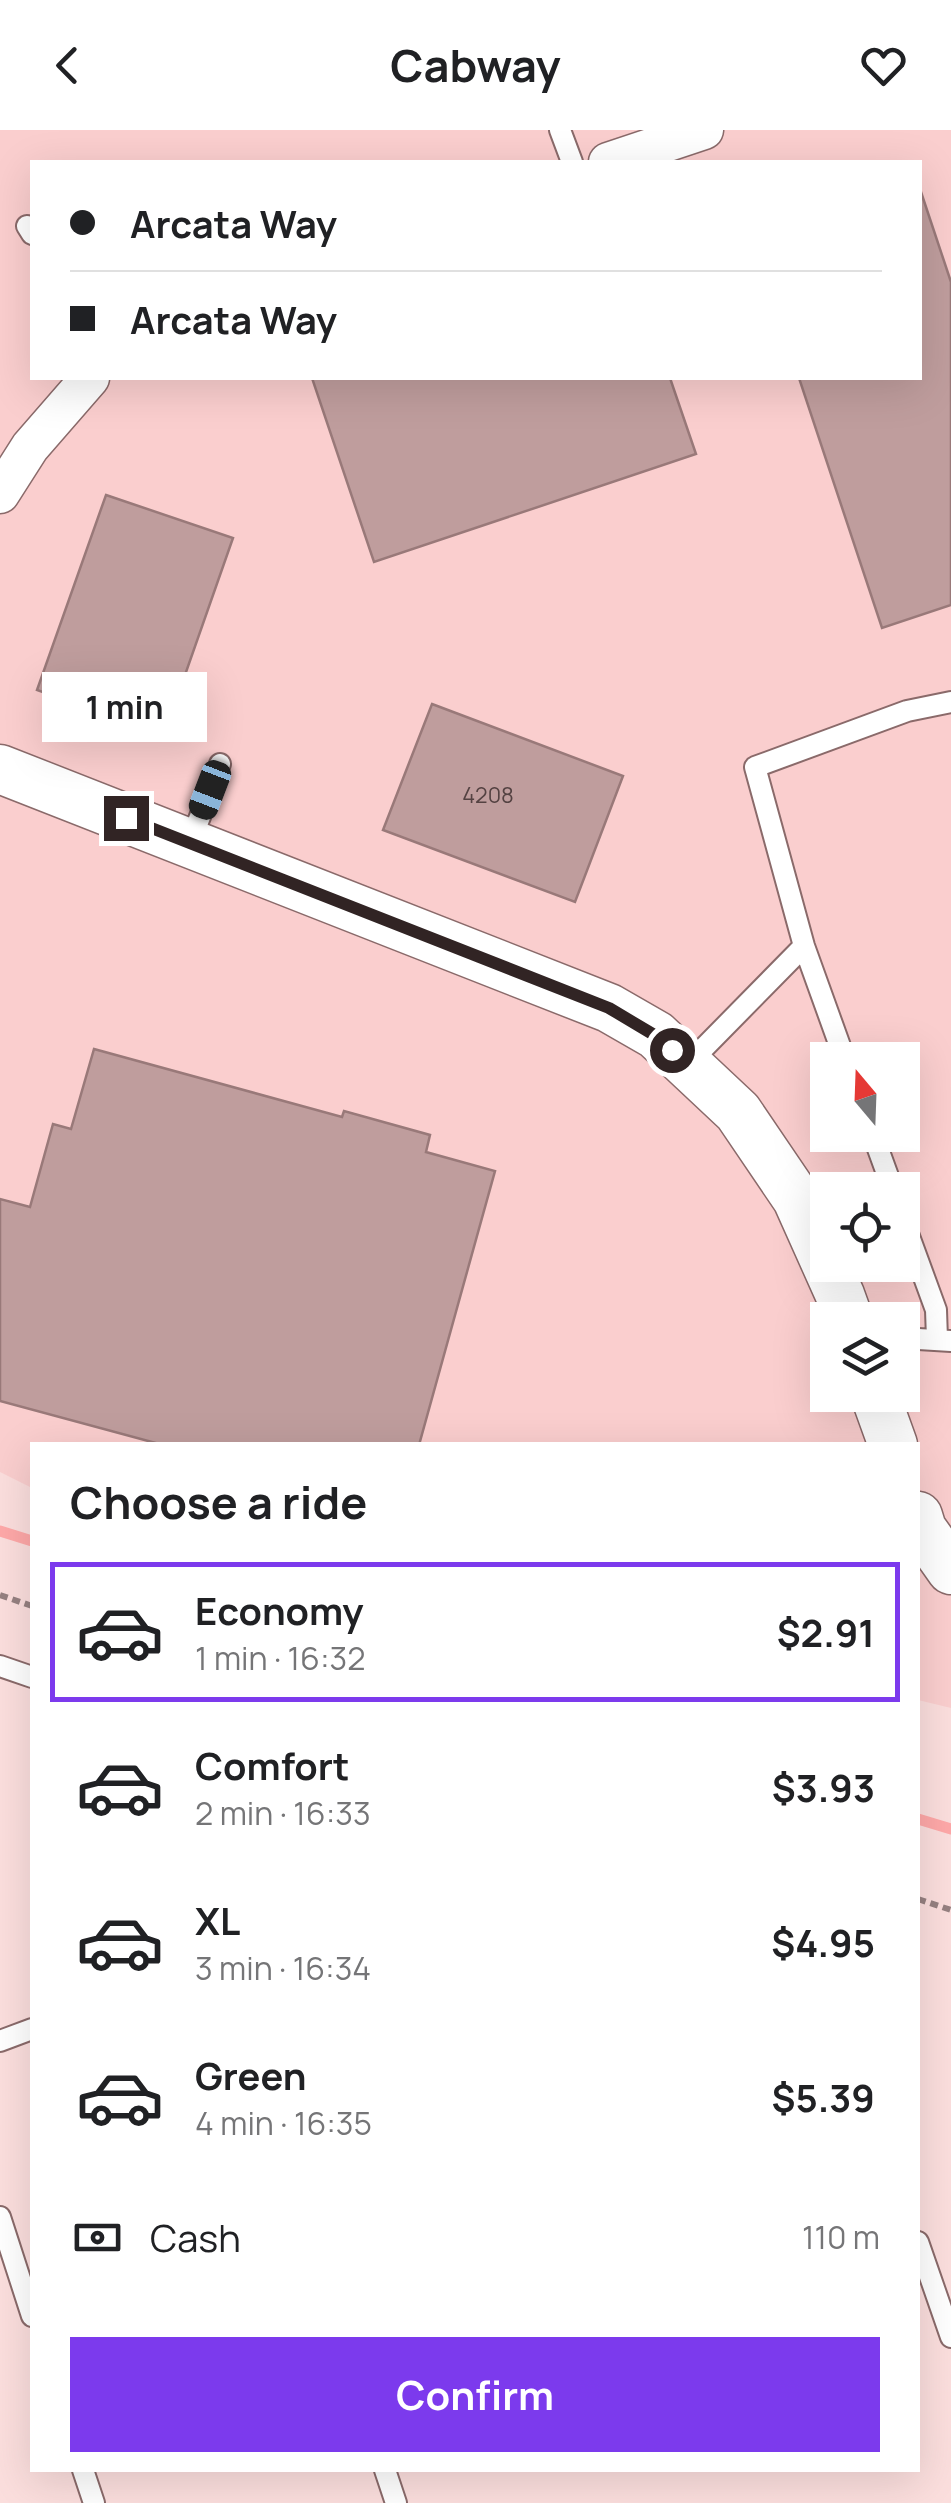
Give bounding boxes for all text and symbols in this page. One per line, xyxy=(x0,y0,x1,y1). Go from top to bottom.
text: Cabway xyxy=(390,34,561,96)
icon: back xyxy=(40,38,95,93)
icon: heart xyxy=(856,38,911,93)
text: Arcata Way xyxy=(130,197,337,249)
text: Arcata Way xyxy=(130,293,337,345)
callout: 1 min xyxy=(44,673,208,743)
text: 1 min xyxy=(85,685,164,729)
car xyxy=(185,757,235,823)
house number: 4208 xyxy=(462,780,514,810)
route end xyxy=(104,796,149,841)
route start xyxy=(650,1028,695,1073)
north arrow xyxy=(810,1042,920,1152)
map controls xyxy=(810,1042,920,1412)
button: locate xyxy=(810,1172,920,1282)
button: layers xyxy=(810,1302,920,1412)
text: Choose a ride xyxy=(70,1471,367,1533)
text: Economy xyxy=(195,1584,364,1636)
icon: car xyxy=(75,1587,165,1677)
text: $2.91 xyxy=(777,1606,875,1658)
text: 1 min · 16:32 xyxy=(195,1636,365,1680)
text: Comfort xyxy=(195,1739,349,1791)
icon: car xyxy=(75,1742,165,1832)
text: $3.93 xyxy=(772,1761,875,1813)
text: 2 min · 16:33 xyxy=(195,1791,371,1835)
text: XL xyxy=(195,1894,240,1946)
icon: car xyxy=(75,1897,165,1987)
text: $4.95 xyxy=(771,1916,875,1968)
text: 3 min · 16:34 xyxy=(195,1946,371,1990)
text: Green xyxy=(195,2049,307,2101)
icon: car xyxy=(75,2052,165,2142)
text: $5.39 xyxy=(772,2071,875,2123)
text: 4 min · 16:35 xyxy=(195,2101,372,2145)
icon: cash xyxy=(70,2210,125,2265)
text: Cash xyxy=(150,2211,241,2263)
text: 110 m xyxy=(802,2215,880,2259)
button: Confirm xyxy=(70,2337,880,2452)

